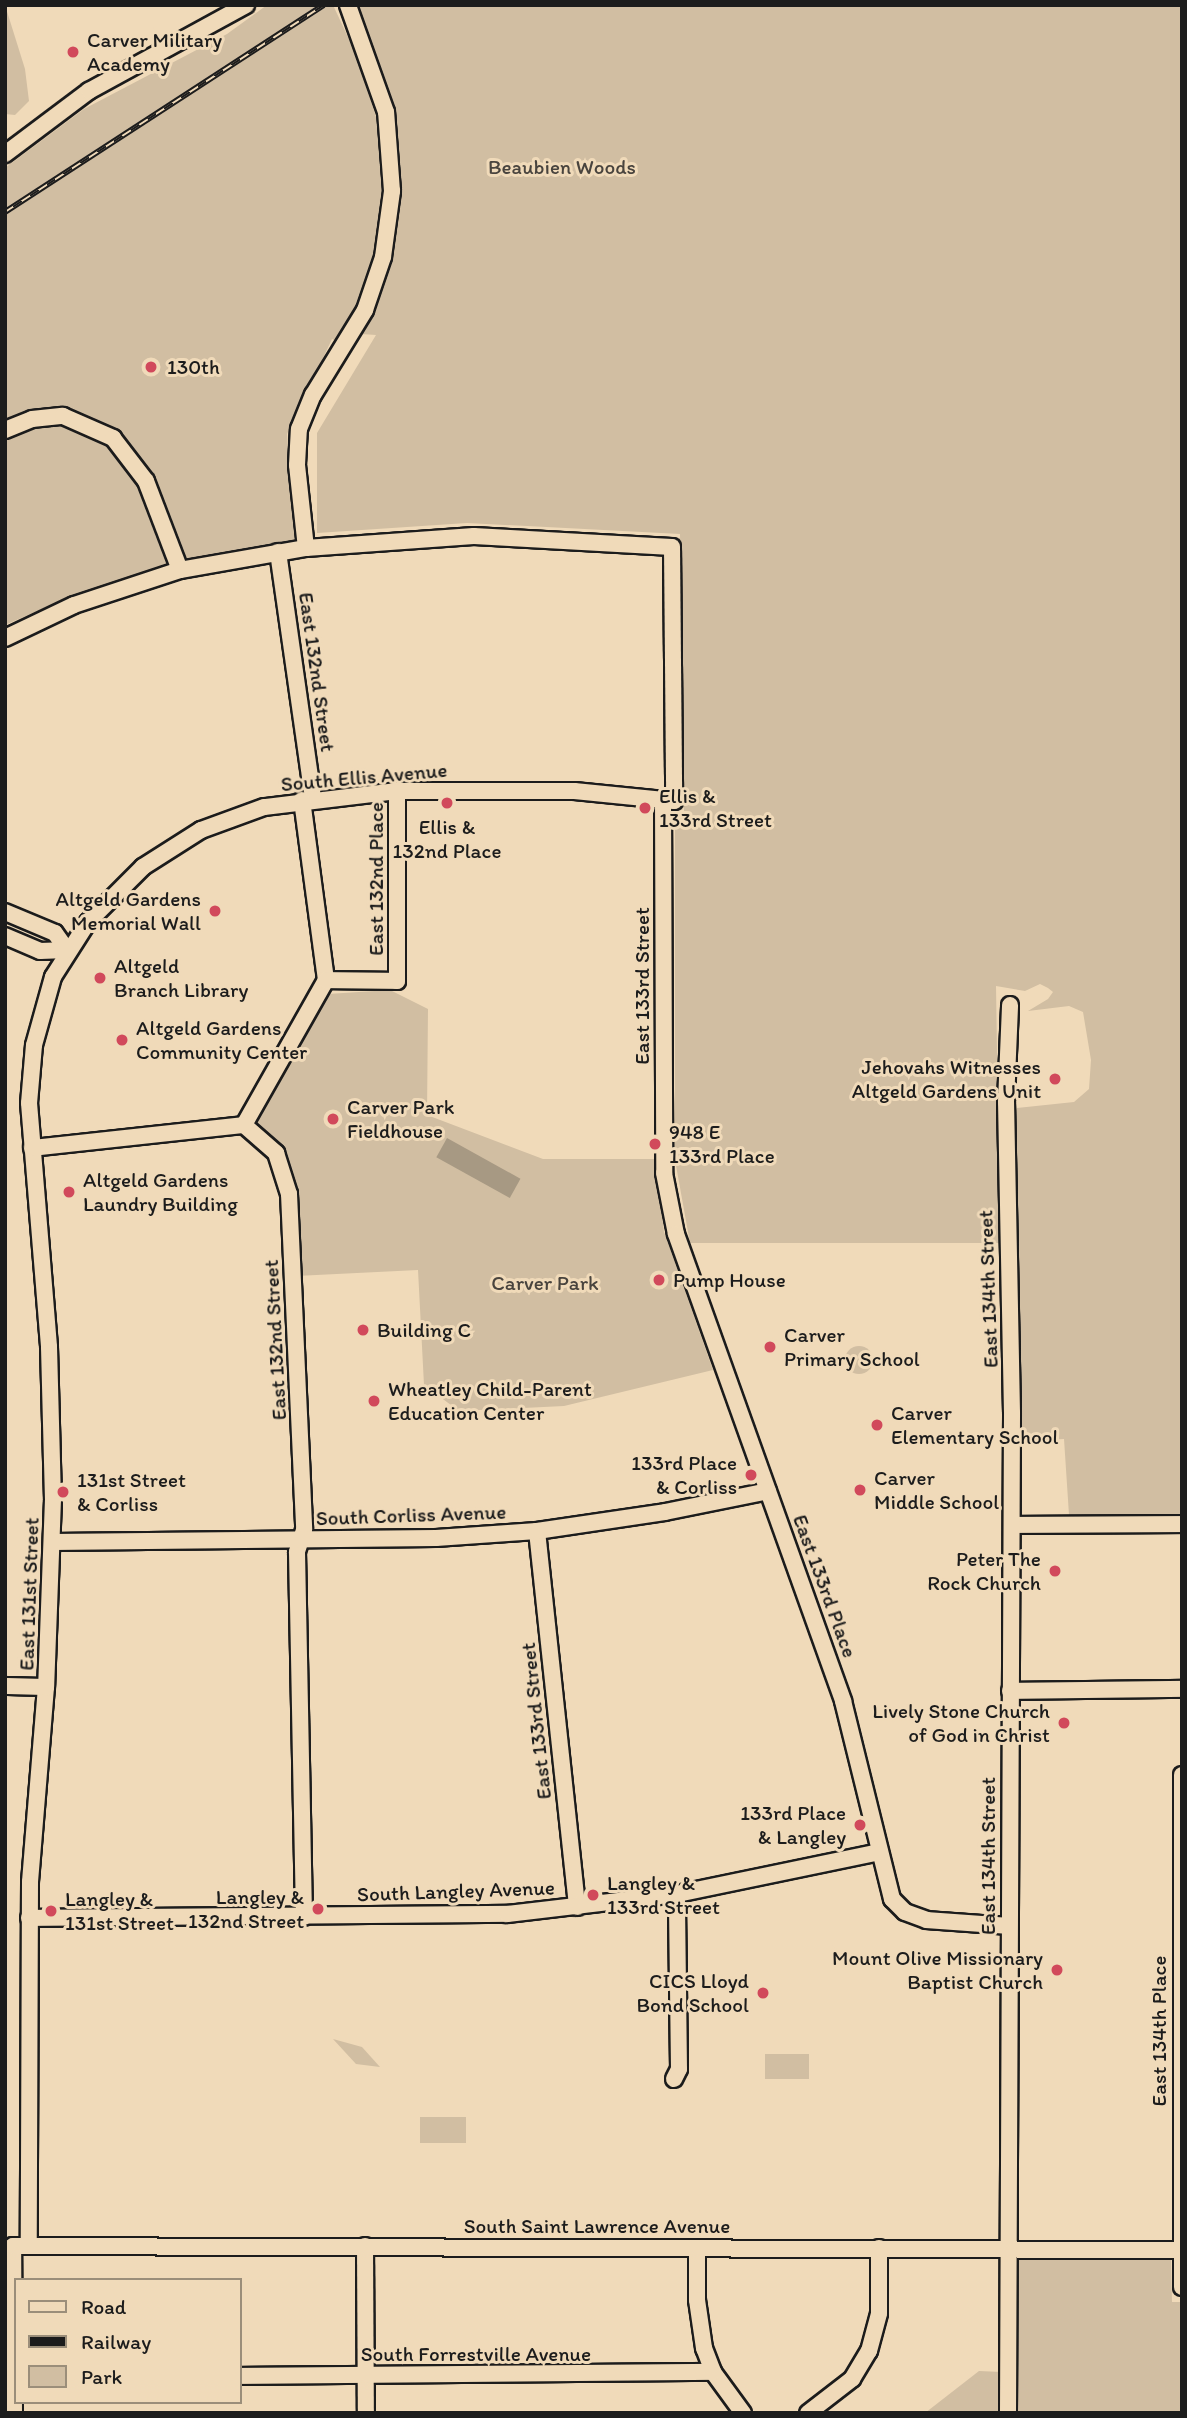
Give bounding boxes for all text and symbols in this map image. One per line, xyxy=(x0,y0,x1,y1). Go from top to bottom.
place label: Carver Military Academy xyxy=(87,27,223,77)
marker: Carver Military Academy xyxy=(65,44,81,60)
park label: Beaubien Woods xyxy=(488,154,636,180)
place label: 130th xyxy=(167,354,220,380)
marker: 130th xyxy=(141,357,161,377)
street label: East 132nd Street xyxy=(293,591,341,753)
street label: South Ellis Avenue xyxy=(280,757,448,797)
place label: Ellis & 133rd Street xyxy=(659,783,771,833)
marker: Ellis & 132nd Place xyxy=(439,795,455,811)
marker: Ellis & 133rd Street xyxy=(637,800,653,816)
street label: East 132nd Place xyxy=(363,803,389,955)
place label: Ellis & 132nd Place xyxy=(393,814,501,864)
place label: Altgeld Gardens Memorial Wall xyxy=(55,886,201,936)
marker: Altgeld Gardens Memorial Wall xyxy=(207,903,223,919)
street label: East 133rd Street xyxy=(629,908,655,1064)
place label: Altgeld Branch Library xyxy=(114,953,247,1003)
marker: Altgeld Branch Library xyxy=(92,970,108,986)
place label: Altgeld Gardens Community Center xyxy=(136,1015,308,1065)
marker: Altgeld Gardens Community Center xyxy=(114,1032,130,1048)
place label: Jehovahs Witnesses Altgeld Gardens Unit xyxy=(851,1054,1041,1104)
marker: Jehovahs Witnesses Altgeld Gardens Unit xyxy=(1047,1071,1063,1087)
place label: Carver Park Fieldhouse xyxy=(347,1094,454,1144)
marker: Carver Park Fieldhouse xyxy=(325,1111,341,1127)
place label: 948 E 133rd Place xyxy=(669,1119,774,1169)
marker: 948 E 133rd Place xyxy=(647,1136,663,1152)
place label: Altgeld Gardens Laundry Building xyxy=(83,1167,238,1217)
marker: Altgeld Gardens Laundry Building xyxy=(61,1184,77,1200)
street label: East 134th Street xyxy=(973,1210,1003,1368)
street label: East 132nd Street xyxy=(258,1259,292,1421)
place label: Pump House xyxy=(673,1267,786,1293)
park label: Carver Park xyxy=(492,1270,598,1296)
marker: Pump House xyxy=(651,1272,667,1288)
place label: Building C xyxy=(377,1317,471,1343)
marker: Building C xyxy=(355,1322,371,1338)
place label: Carver Primary School xyxy=(784,1322,920,1372)
marker: Carver Primary School xyxy=(762,1339,778,1355)
place label: Wheatley Child-Parent Education Center xyxy=(388,1376,592,1426)
marker: Wheatley Child-Parent Education Center xyxy=(366,1393,382,1409)
place label: Carver Elementary School xyxy=(891,1400,1058,1450)
marker: Carver Elementary School xyxy=(869,1417,885,1433)
place label: 133rd Place & Corliss xyxy=(632,1450,737,1500)
place label: Carver Middle School xyxy=(874,1465,999,1515)
place label: 131st Street & Corliss xyxy=(77,1467,185,1517)
marker: 133rd Place & Corliss xyxy=(743,1467,759,1483)
marker: Carver Middle School xyxy=(852,1482,868,1498)
marker: 131st Street & Corliss xyxy=(55,1484,71,1500)
street label: South Corliss Avenue xyxy=(315,1499,507,1531)
street label: East 133rd Place xyxy=(788,1511,862,1661)
street label: East 131st Street xyxy=(14,1517,44,1671)
place label: Peter The Rock Church xyxy=(927,1546,1041,1596)
marker: Peter The Rock Church xyxy=(1047,1563,1063,1579)
street label: East 133rd Street xyxy=(515,1642,557,1800)
place label: Lively Stone Church of God in Christ xyxy=(872,1698,1050,1748)
marker: Lively Stone Church of God in Christ xyxy=(1056,1715,1072,1731)
street label: East 134th Street xyxy=(975,1777,1001,1935)
place label: 133rd Place & Langley xyxy=(741,1800,846,1850)
marker: 133rd Place & Langley xyxy=(852,1817,868,1833)
place label: Langley & 133rd Street xyxy=(607,1870,719,1920)
street label: South Langley Avenue xyxy=(357,1875,555,1907)
place label: Langley & 132nd Street xyxy=(188,1884,304,1934)
place label: Langley & 131st Street xyxy=(65,1886,173,1936)
marker: Langley & 133rd Street xyxy=(585,1887,601,1903)
marker: Langley & 132nd Street xyxy=(310,1901,326,1917)
marker: Langley & 131st Street xyxy=(43,1903,59,1919)
place label: Mount Olive Missionary Baptist Church xyxy=(831,1945,1043,1995)
street label: East 134th Place xyxy=(1146,1956,1172,2106)
marker: Mount Olive Missionary Baptist Church xyxy=(1049,1962,1065,1978)
place label: CICS Lloyd Bond School xyxy=(637,1968,749,2018)
marker: CICS Lloyd Bond School xyxy=(755,1985,771,2001)
street label: South Saint Lawrence Avenue xyxy=(464,2213,730,2239)
legend xyxy=(14,2278,242,2404)
text: Road xyxy=(81,2294,126,2319)
text: Railway xyxy=(81,2329,151,2354)
street label: South Forrestville Avenue xyxy=(361,2341,591,2367)
text: Park xyxy=(81,2364,122,2389)

